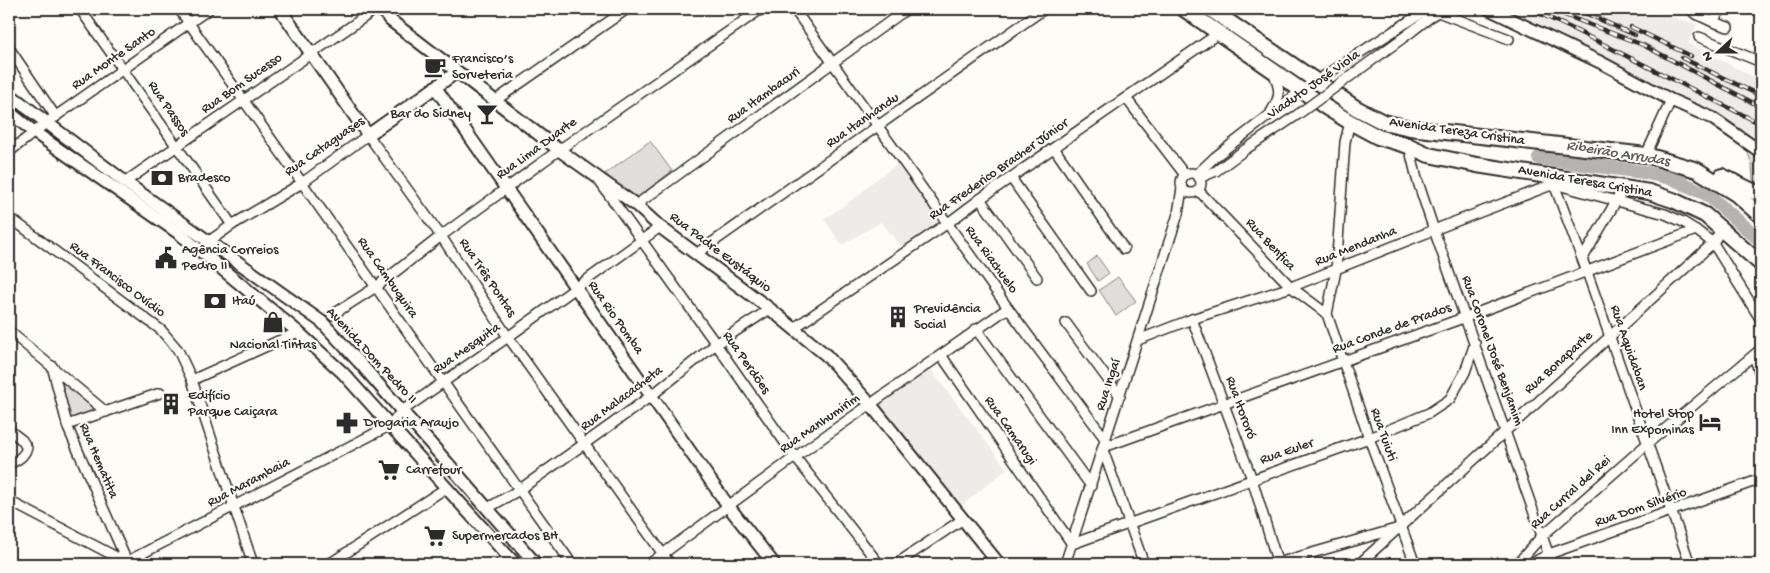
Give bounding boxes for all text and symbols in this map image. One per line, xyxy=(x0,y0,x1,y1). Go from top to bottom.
street label: Rua Monte Santo xyxy=(69,24,159,94)
north arrow xyxy=(1692,28,1742,78)
street label: Viaduto José Viola xyxy=(1264,46,1365,124)
text: N xyxy=(1699,48,1718,63)
street label: Rua Bom Sucesso xyxy=(198,50,286,118)
place label: Francisco’s Sorveteria xyxy=(451,51,514,84)
cafe icon: Francisco’s Sorveteria xyxy=(422,54,448,80)
street label: Rua Itambacuri xyxy=(724,64,804,128)
street label: Rua Passos xyxy=(143,78,193,141)
street label: Rua Itanhandu xyxy=(823,89,903,152)
bar icon: Bar do Sidney xyxy=(474,101,500,127)
place label: Bar do Sidney xyxy=(390,106,471,123)
street label: Rua Cataguases xyxy=(282,113,369,181)
street label: Rua Lima Duarte xyxy=(493,114,581,184)
street label: Avenida Tereza Cristina xyxy=(1388,114,1527,150)
street label: Rua Frederico Bracher Júnior xyxy=(926,115,1073,225)
water label: Ribeirão Arrudas xyxy=(1565,137,1672,171)
street label: Avenida Teresa Cristina xyxy=(1517,162,1654,202)
bank icon: Bradesco xyxy=(149,165,175,191)
place label: Bradesco xyxy=(177,170,231,187)
street label: Rua Padre Eustáquio xyxy=(666,209,774,297)
street label: Rua Benfica xyxy=(1241,215,1300,276)
street label: Rua Mendanha xyxy=(1313,222,1400,271)
street label: Rua Riachuelo xyxy=(961,223,1021,297)
street label: Rua Cambuquira xyxy=(353,234,422,323)
street label: Rua Três Pontas xyxy=(454,235,520,321)
street label: Rua Francisco Ovídio xyxy=(66,238,168,322)
place label: Agência Correios Pedro II xyxy=(181,242,279,275)
public building icon: Agência Correios Pedro II xyxy=(153,245,179,271)
street label: Rua Coronel José Benjamim xyxy=(1457,274,1527,428)
street label: Rua Rio Pomba xyxy=(583,278,647,359)
bank icon: Itaú xyxy=(202,288,228,314)
place label: Itaú xyxy=(232,293,256,310)
street label: Rua Conde de Prados xyxy=(1330,299,1454,358)
place label: Previdência Social xyxy=(913,301,982,334)
street label: Rua Aquidaban xyxy=(1605,303,1651,393)
street label: Avenida Dom Pedro II xyxy=(322,304,420,408)
building icon: Previdência Social xyxy=(885,304,911,330)
shop icon: Nacional Tintas xyxy=(260,309,286,335)
street label: Rua Mesquita xyxy=(430,319,505,378)
street label: Rua Bonaparte xyxy=(1521,327,1597,398)
street label: Rua Perdões xyxy=(718,328,774,398)
place label: Nacional Tintas xyxy=(230,337,317,354)
street label: Rua Ingaí xyxy=(1093,356,1126,413)
street label: Rua Malacacheta xyxy=(577,362,668,436)
street label: Rua Itororó xyxy=(1221,374,1259,442)
place label: Edifício Parque Caiçara xyxy=(187,388,279,421)
street label: Rua Manhumirim xyxy=(777,390,863,458)
building icon: Edifício Parque Caiçara xyxy=(158,391,184,417)
street label: Rua Camarugi xyxy=(980,393,1040,469)
street label: Rua Tuiuti xyxy=(1366,406,1400,464)
place label: Hotel Stop Inn Expominas xyxy=(1611,406,1695,439)
hotel icon: Hotel Stop Inn Expominas xyxy=(1697,409,1723,435)
pharmacy icon: Drogaria Araujo xyxy=(334,410,360,436)
place label: Drogaria Araujo xyxy=(363,415,459,432)
street label: Rua Hematita xyxy=(75,421,122,502)
street label: Rua Euler xyxy=(1258,435,1317,469)
street label: Rua Curral del Rei xyxy=(1527,452,1615,534)
street label: Rua Marambaia xyxy=(205,454,294,512)
supermarket icon: Carrefour xyxy=(376,457,402,483)
place label: Carrefour xyxy=(406,462,463,479)
street label: Rua Dom Silvério xyxy=(1593,484,1689,532)
supermarket icon: Supermercados BH xyxy=(422,523,448,549)
place label: Supermercados BH xyxy=(452,528,559,545)

